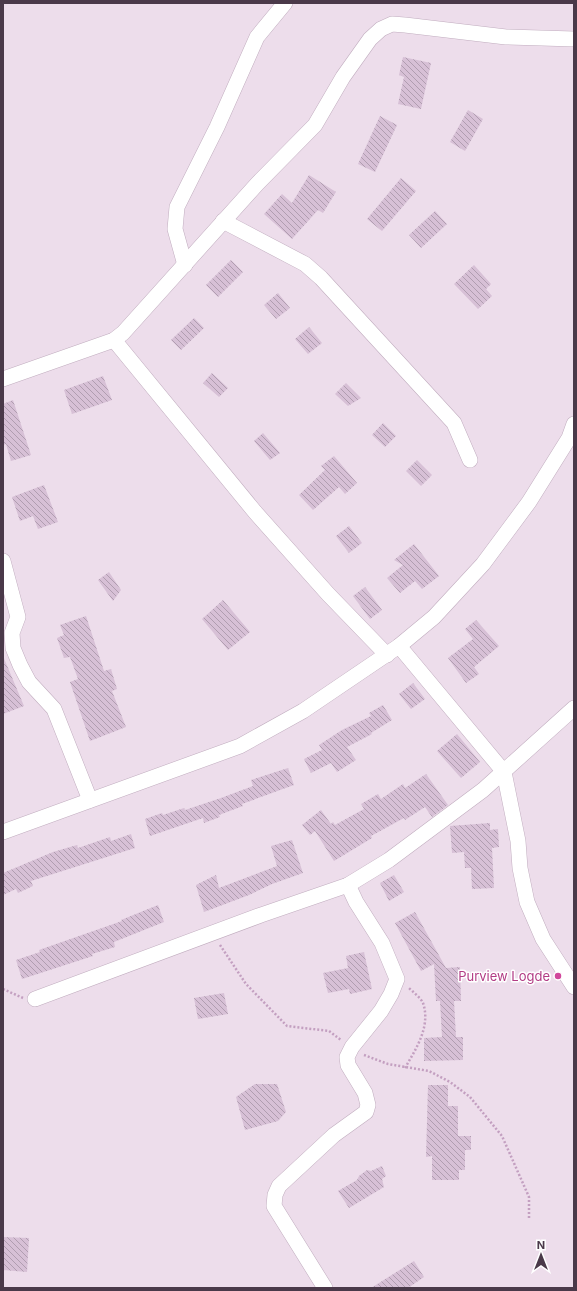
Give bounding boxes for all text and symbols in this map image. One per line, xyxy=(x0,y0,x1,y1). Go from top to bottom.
place label: Purview Logde xyxy=(458,968,550,984)
marker: Purview Logde xyxy=(553,971,563,981)
north arrow xyxy=(521,1235,561,1275)
text: N xyxy=(537,1238,545,1252)

